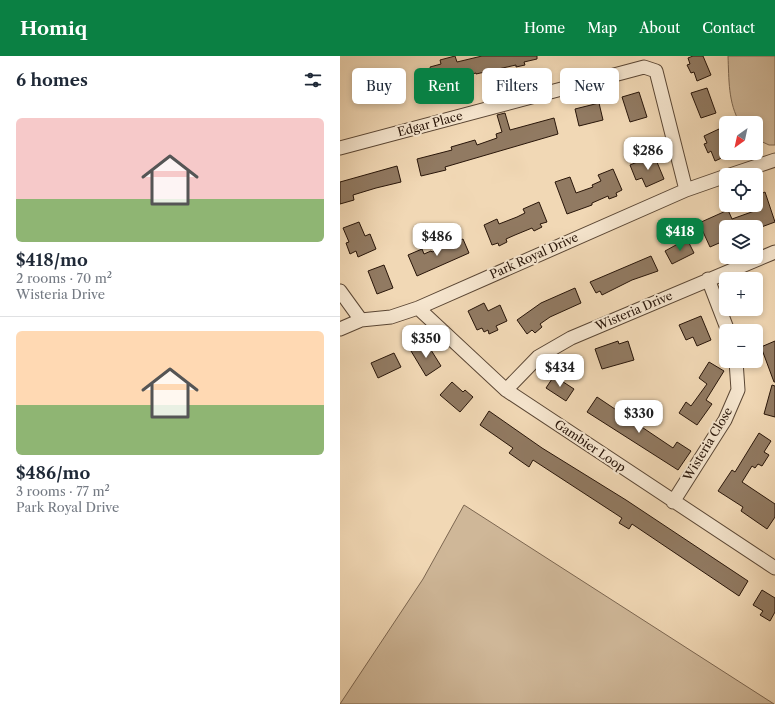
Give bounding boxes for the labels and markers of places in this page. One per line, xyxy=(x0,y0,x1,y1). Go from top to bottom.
pin: $286 xyxy=(624,137,672,171)
pin: $418 xyxy=(656,218,704,252)
pin: $486 xyxy=(413,223,461,257)
pin: $350 xyxy=(402,325,450,359)
pin: $434 xyxy=(536,354,584,388)
pin: $330 xyxy=(615,400,663,434)

